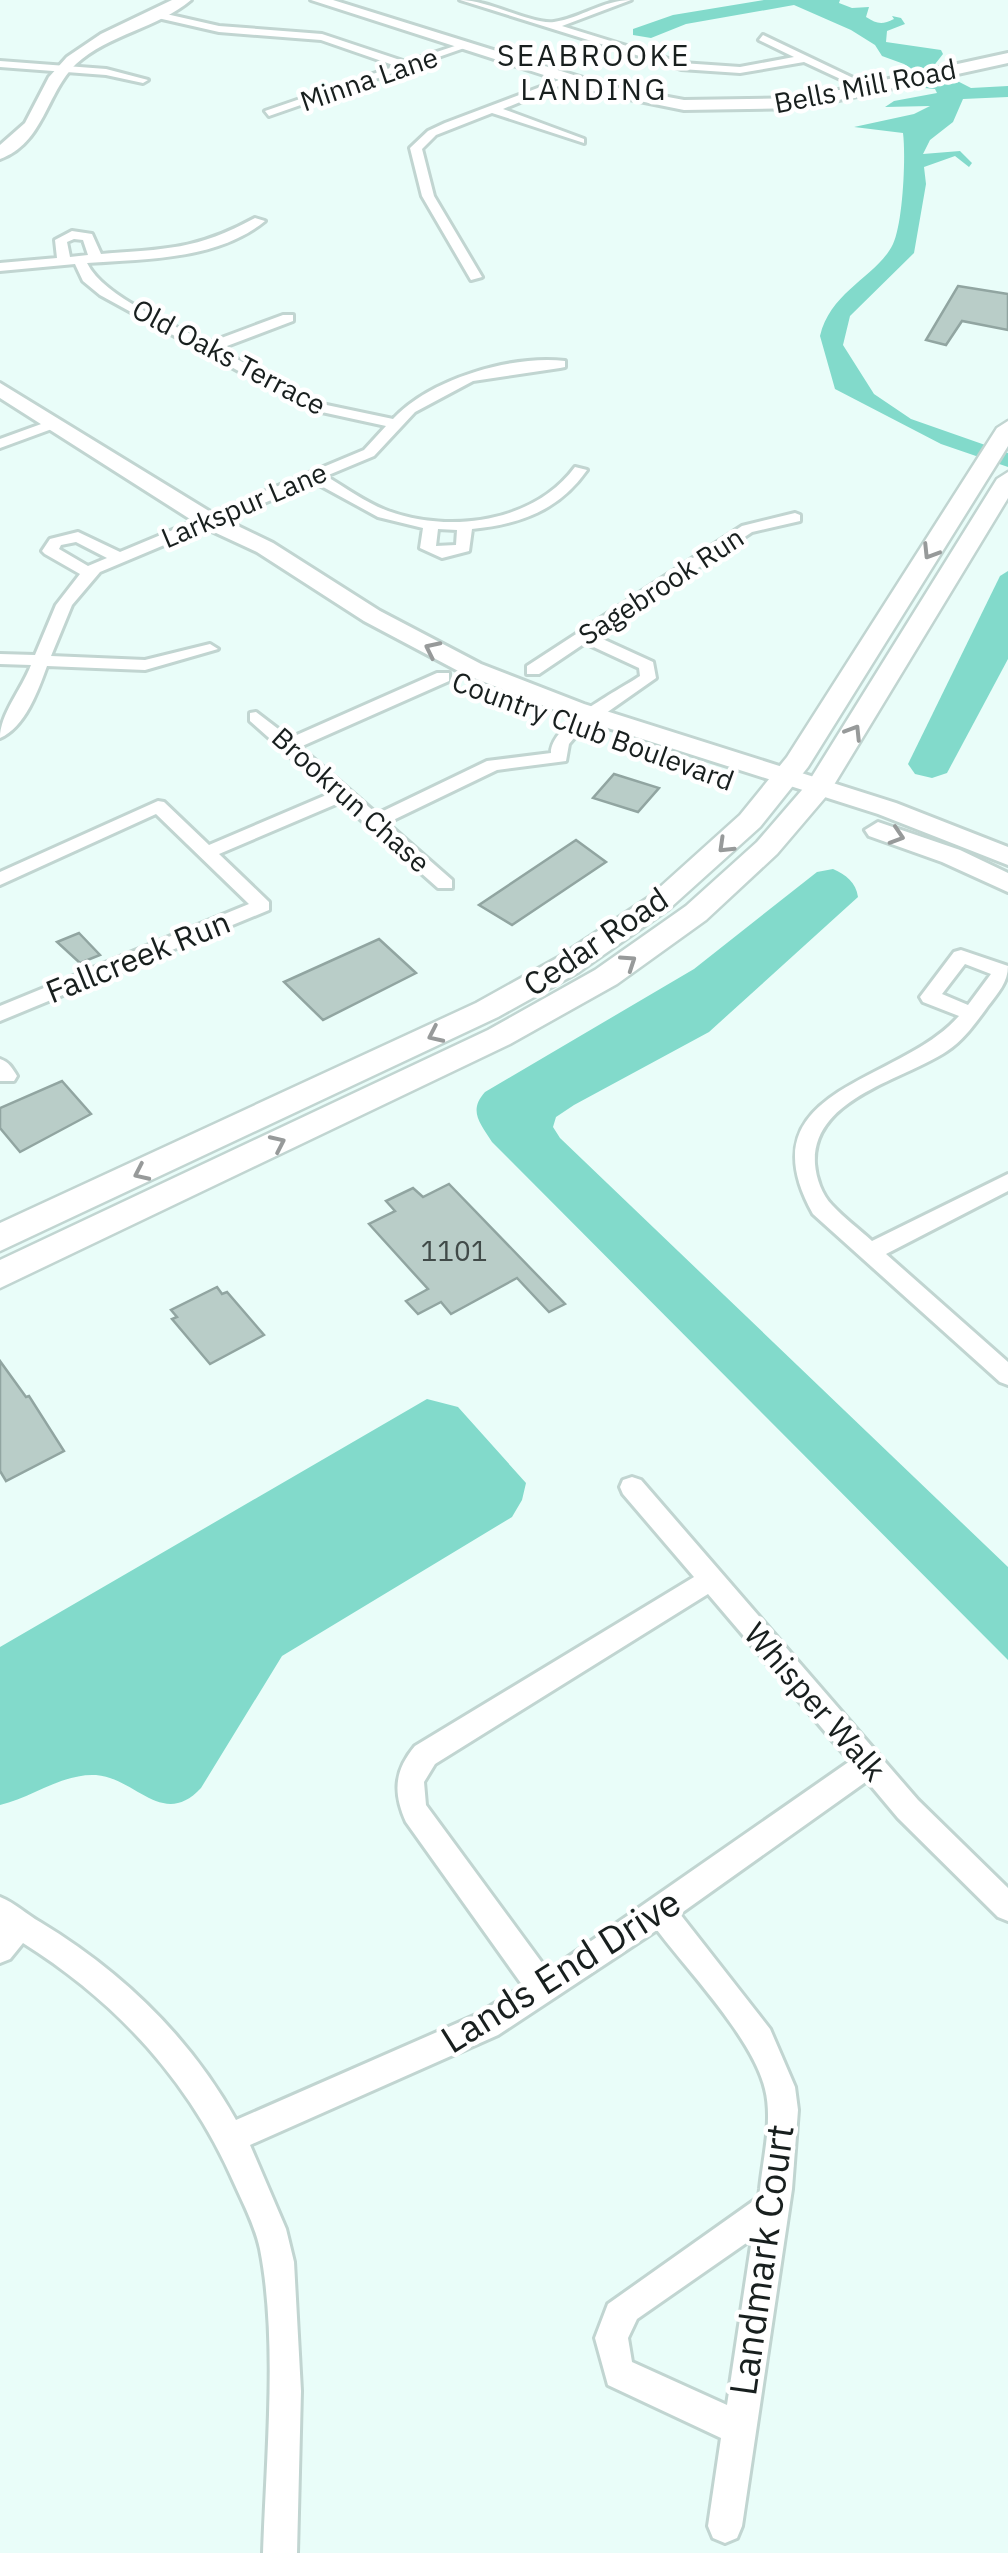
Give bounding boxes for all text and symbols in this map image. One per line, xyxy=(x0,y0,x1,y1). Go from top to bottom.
district label: SEABROOKE LANDING xyxy=(497,35,691,108)
street label: Minna Lane xyxy=(295,38,443,119)
street label: Bells Mill Road xyxy=(771,50,959,121)
street label: Old Oaks Terrace xyxy=(126,290,332,423)
street label: Larkspur Lane xyxy=(155,453,332,556)
street label: Sagebrook Run xyxy=(571,518,750,653)
one-way arrow xyxy=(923,541,942,559)
one-way arrow xyxy=(424,641,442,661)
street label: Country Club Boulevard xyxy=(447,662,739,799)
street label: Brookrun Chase xyxy=(264,719,438,880)
one-way arrow xyxy=(842,725,861,743)
one-way arrow xyxy=(888,824,905,845)
one-way arrow xyxy=(718,834,736,852)
street label: Cedar Road xyxy=(515,877,676,1005)
street label: Fallcreek Run xyxy=(39,900,236,1012)
one-way arrow xyxy=(617,956,636,974)
one-way arrow xyxy=(428,1023,446,1043)
one-way arrow xyxy=(267,1136,285,1155)
one-way arrow xyxy=(133,1160,151,1180)
house number: 1101 xyxy=(420,1232,488,1269)
street label: Whisper Walk xyxy=(735,1613,896,1789)
street label: Lands End Drive xyxy=(431,1877,689,2063)
street label: Landmark Court xyxy=(717,2121,804,2398)

